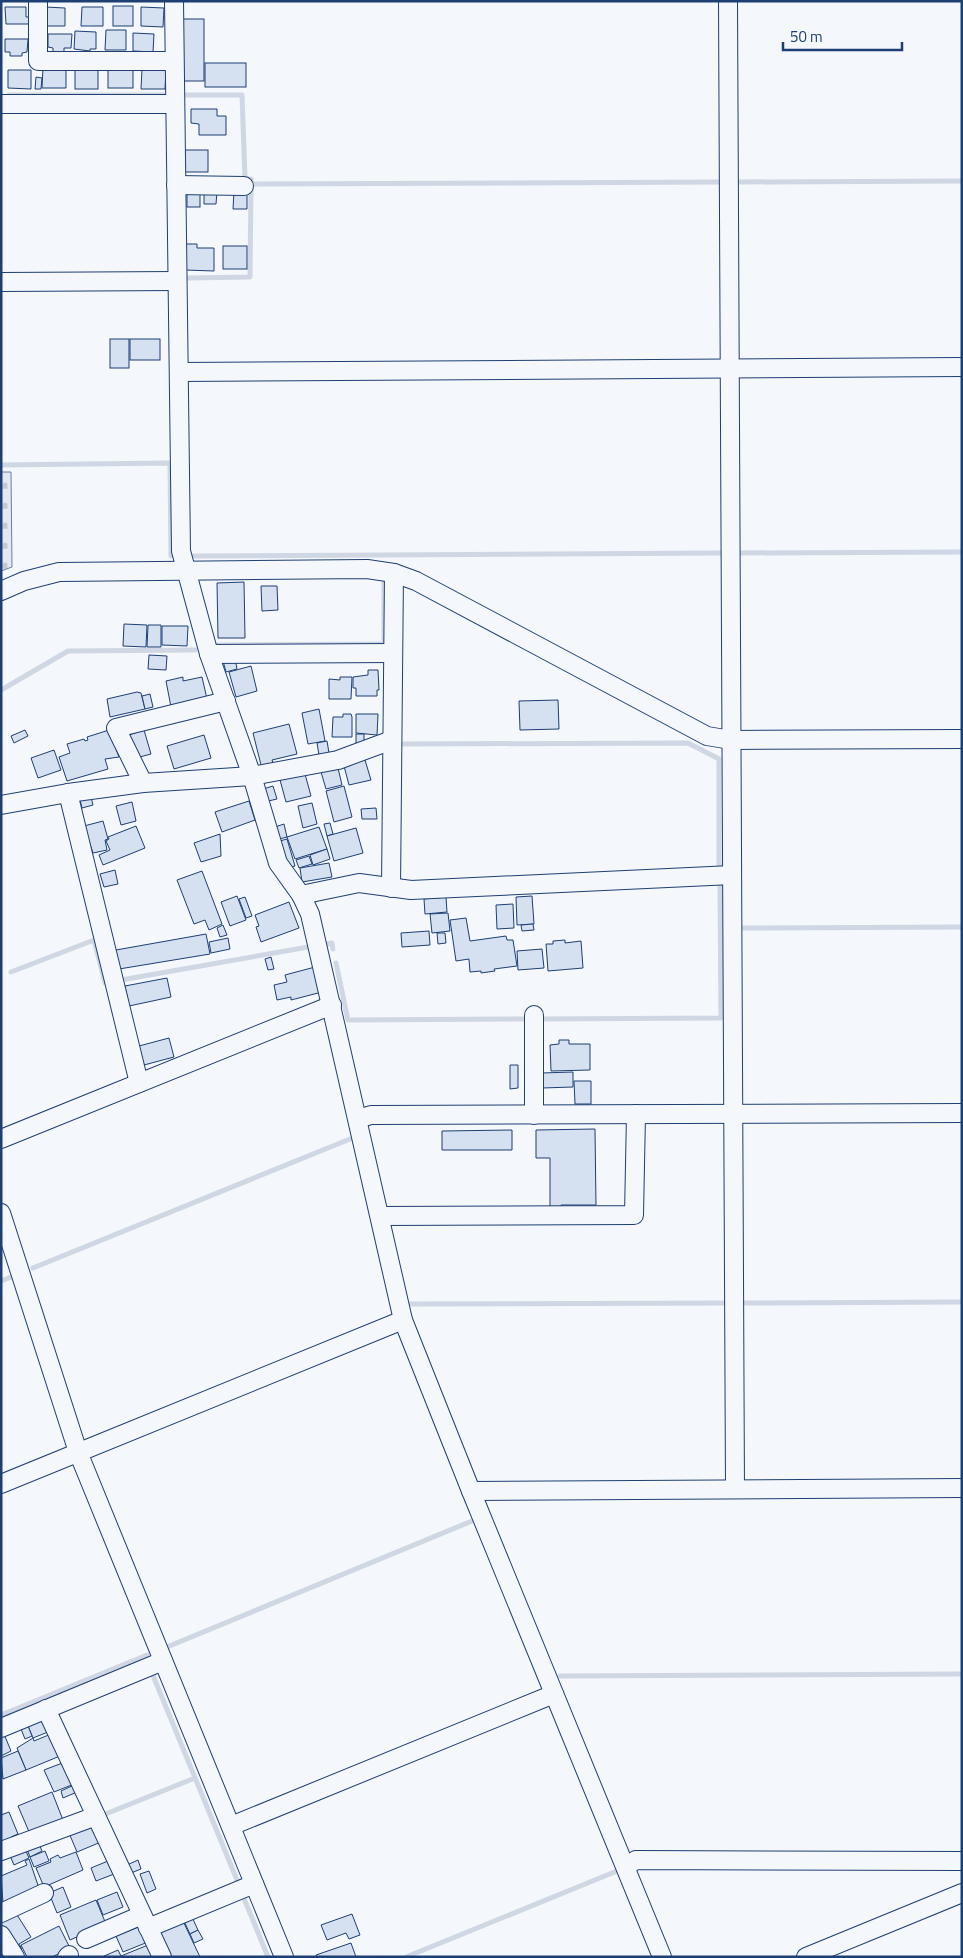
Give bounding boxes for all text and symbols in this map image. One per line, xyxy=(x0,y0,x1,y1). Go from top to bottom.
scale bar xyxy=(783,20,902,52)
text: 50 m xyxy=(790,25,823,48)

